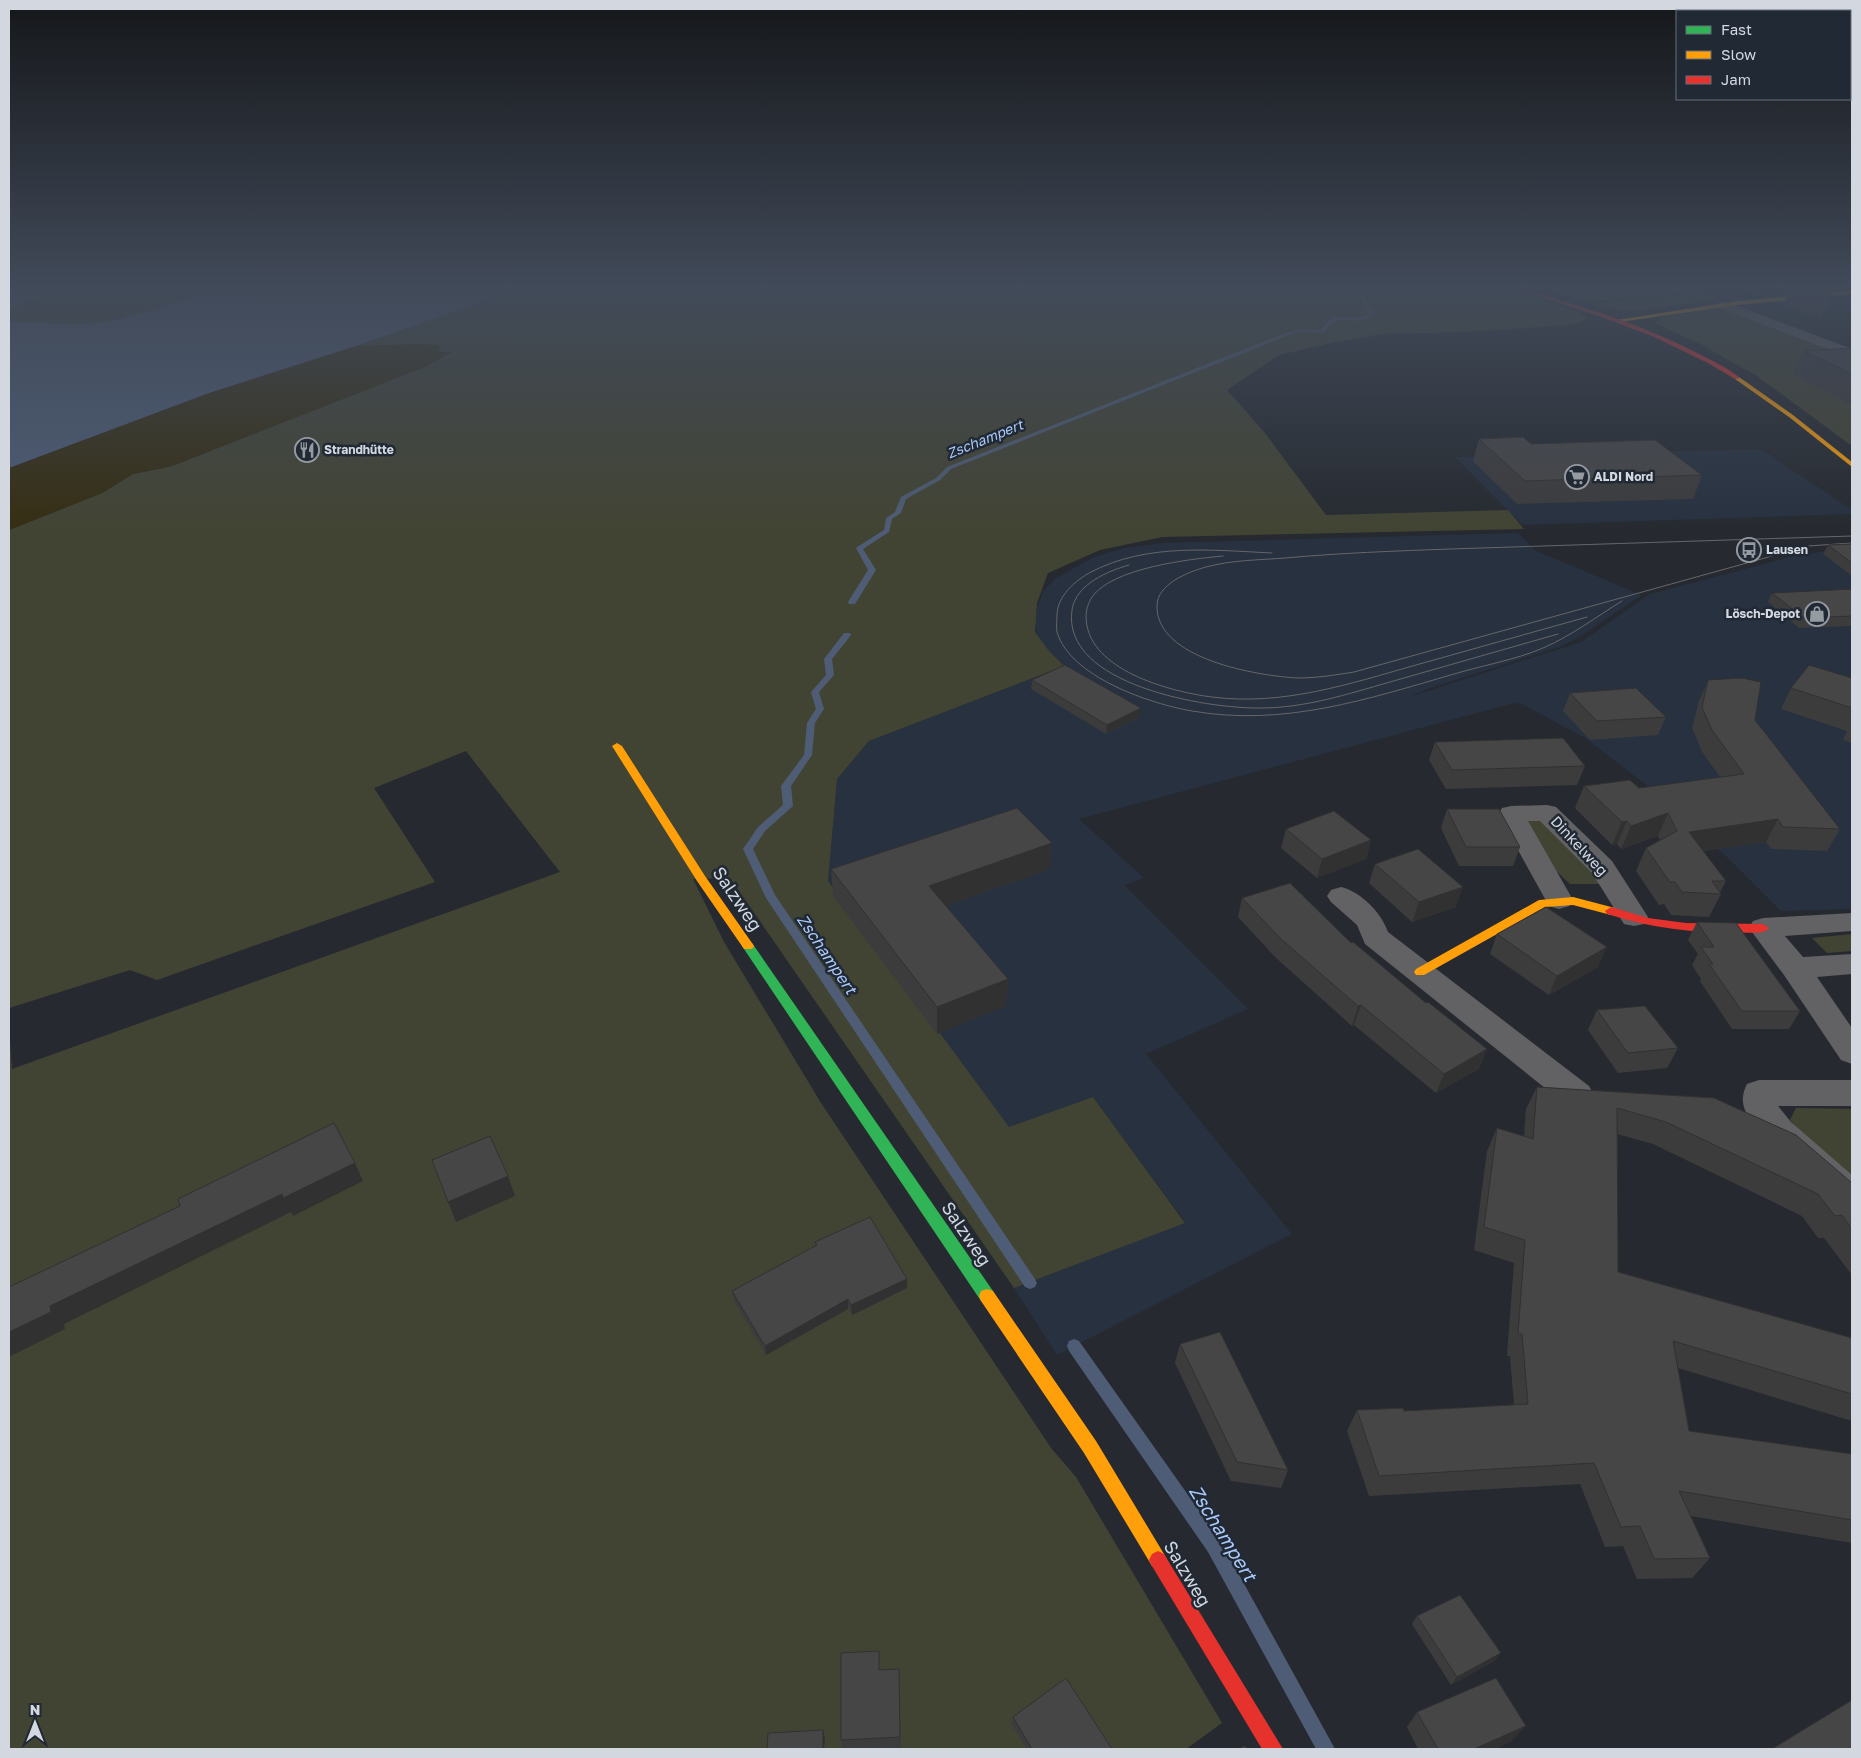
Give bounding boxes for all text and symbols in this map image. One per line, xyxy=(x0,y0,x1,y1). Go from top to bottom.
legend xyxy=(1676,10,1851,100)
text: Fast xyxy=(1721,20,1752,38)
text: Slow xyxy=(1721,45,1756,63)
text: Jam xyxy=(1721,70,1751,88)
water label: Zschampert xyxy=(944,415,1027,461)
restaurant icon: Strandhütte xyxy=(294,437,320,463)
place label: Strandhütte xyxy=(324,442,394,457)
supermarket icon: ALDI Nord xyxy=(1564,464,1590,490)
place label: ALDI Nord xyxy=(1594,469,1653,484)
bus stop icon: Lausen xyxy=(1736,537,1762,563)
place label: Lausen xyxy=(1766,542,1808,557)
shop icon: Lösch-Depot xyxy=(1804,601,1830,627)
place label: Lösch-Depot xyxy=(1726,606,1800,621)
street label: Dinkelweg xyxy=(1548,812,1612,879)
street label: Salzweg xyxy=(708,862,767,935)
water label: Zschampert xyxy=(793,910,862,999)
street label: Salzweg xyxy=(937,1197,996,1270)
water label: Zschampert xyxy=(1185,1480,1263,1587)
street label: Salzweg xyxy=(1160,1537,1216,1610)
north arrow xyxy=(10,1698,60,1748)
text: N xyxy=(30,1701,40,1718)

